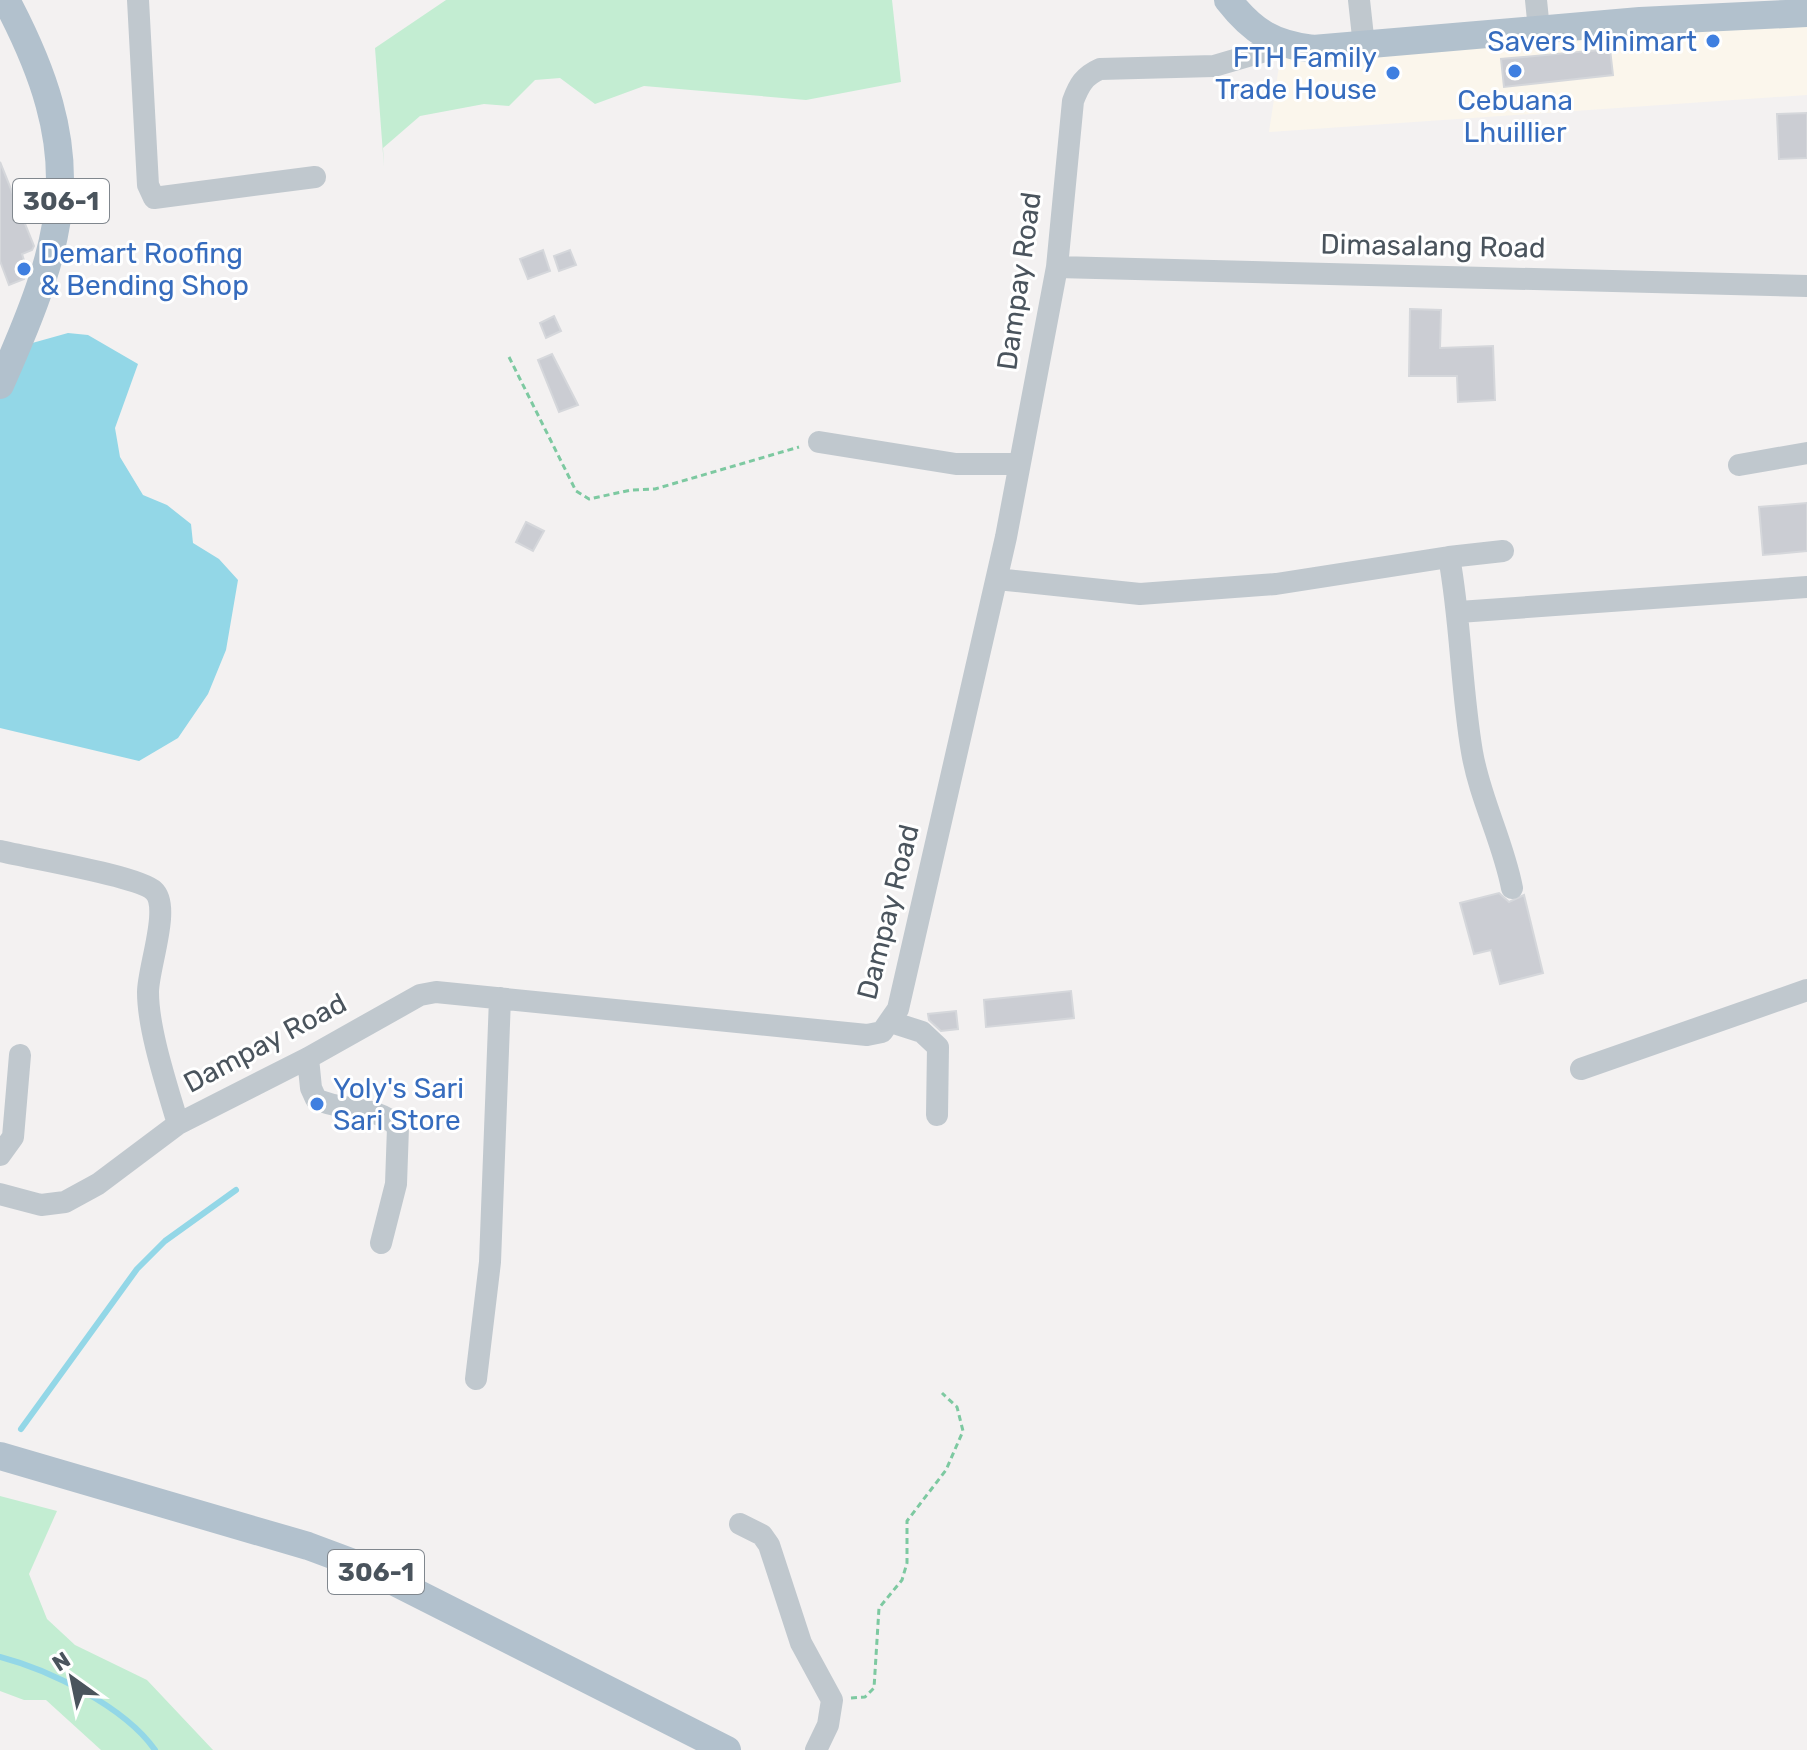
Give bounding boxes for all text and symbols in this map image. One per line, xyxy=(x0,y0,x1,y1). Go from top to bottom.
place label: Savers Minimart xyxy=(1487,25,1697,58)
marker: Savers Minimart xyxy=(1704,32,1722,50)
place label: FTH Family Trade House xyxy=(1215,41,1377,106)
marker: Cebuana Lhuillier xyxy=(1506,62,1524,80)
marker: FTH Family Trade House xyxy=(1384,64,1402,82)
place label: Cebuana Lhuillier xyxy=(1457,84,1573,149)
road number: 306-1 xyxy=(13,179,109,223)
street label: Dampay Road xyxy=(990,190,1048,372)
street label: Dimasalang Road xyxy=(1320,228,1546,264)
place label: Demart Roofing & Bending Shop xyxy=(40,237,249,302)
marker: Demart Roofing & Bending Shop xyxy=(15,260,33,278)
street label: Dampay Road xyxy=(850,821,926,1003)
street label: Dampay Road xyxy=(178,986,352,1100)
place label: Yoly's Sari Sari Store xyxy=(333,1072,464,1137)
marker: Yoly's Sari Sari Store xyxy=(308,1095,326,1113)
road number: 306-1 xyxy=(328,1550,424,1594)
north arrow xyxy=(32,1638,112,1718)
text: N xyxy=(47,1646,75,1677)

